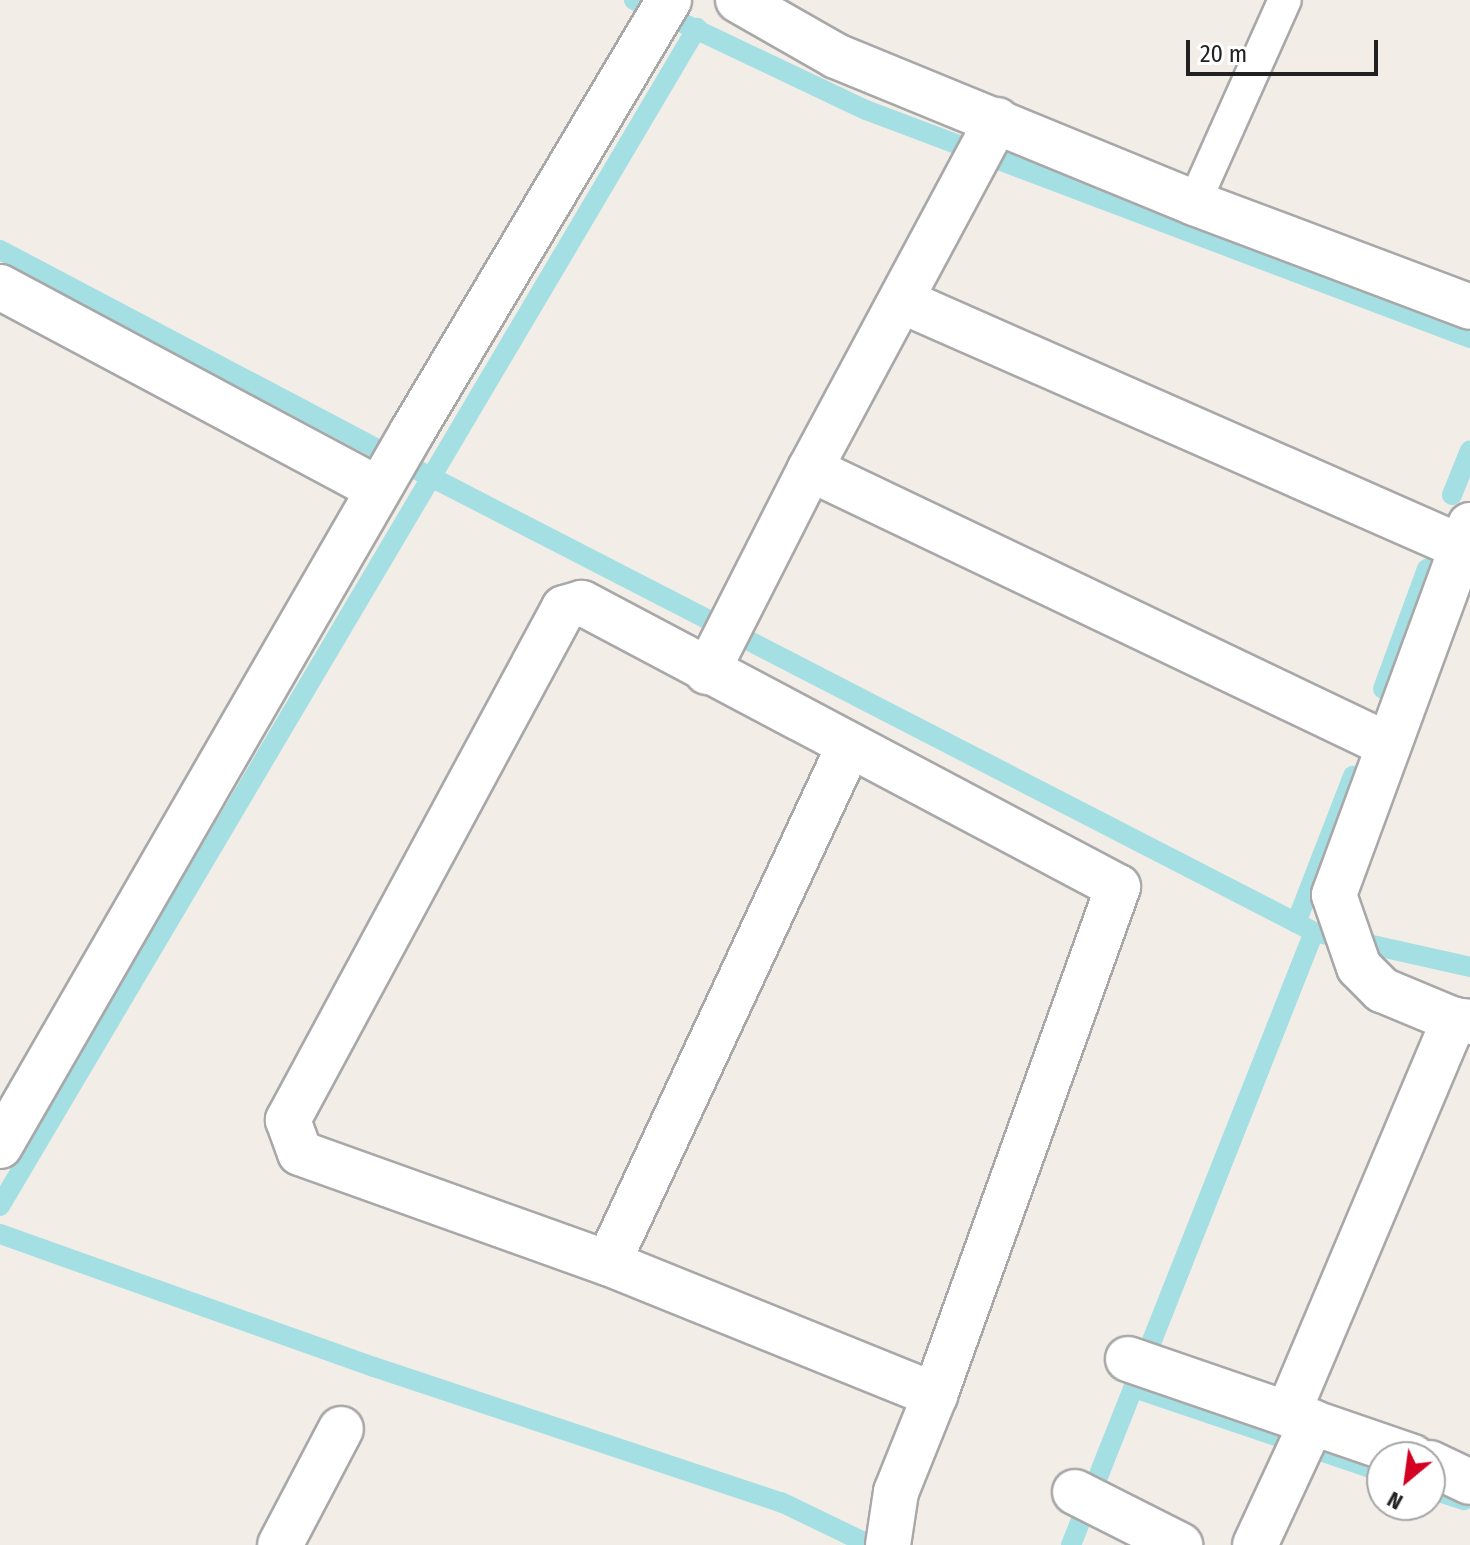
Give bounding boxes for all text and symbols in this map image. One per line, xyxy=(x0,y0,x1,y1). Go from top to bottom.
scale bar xyxy=(1190,24,1382,74)
text: 20 m xyxy=(1200,40,1247,68)
north arrow xyxy=(1366,1441,1446,1521)
text: N xyxy=(1383,1486,1407,1516)

